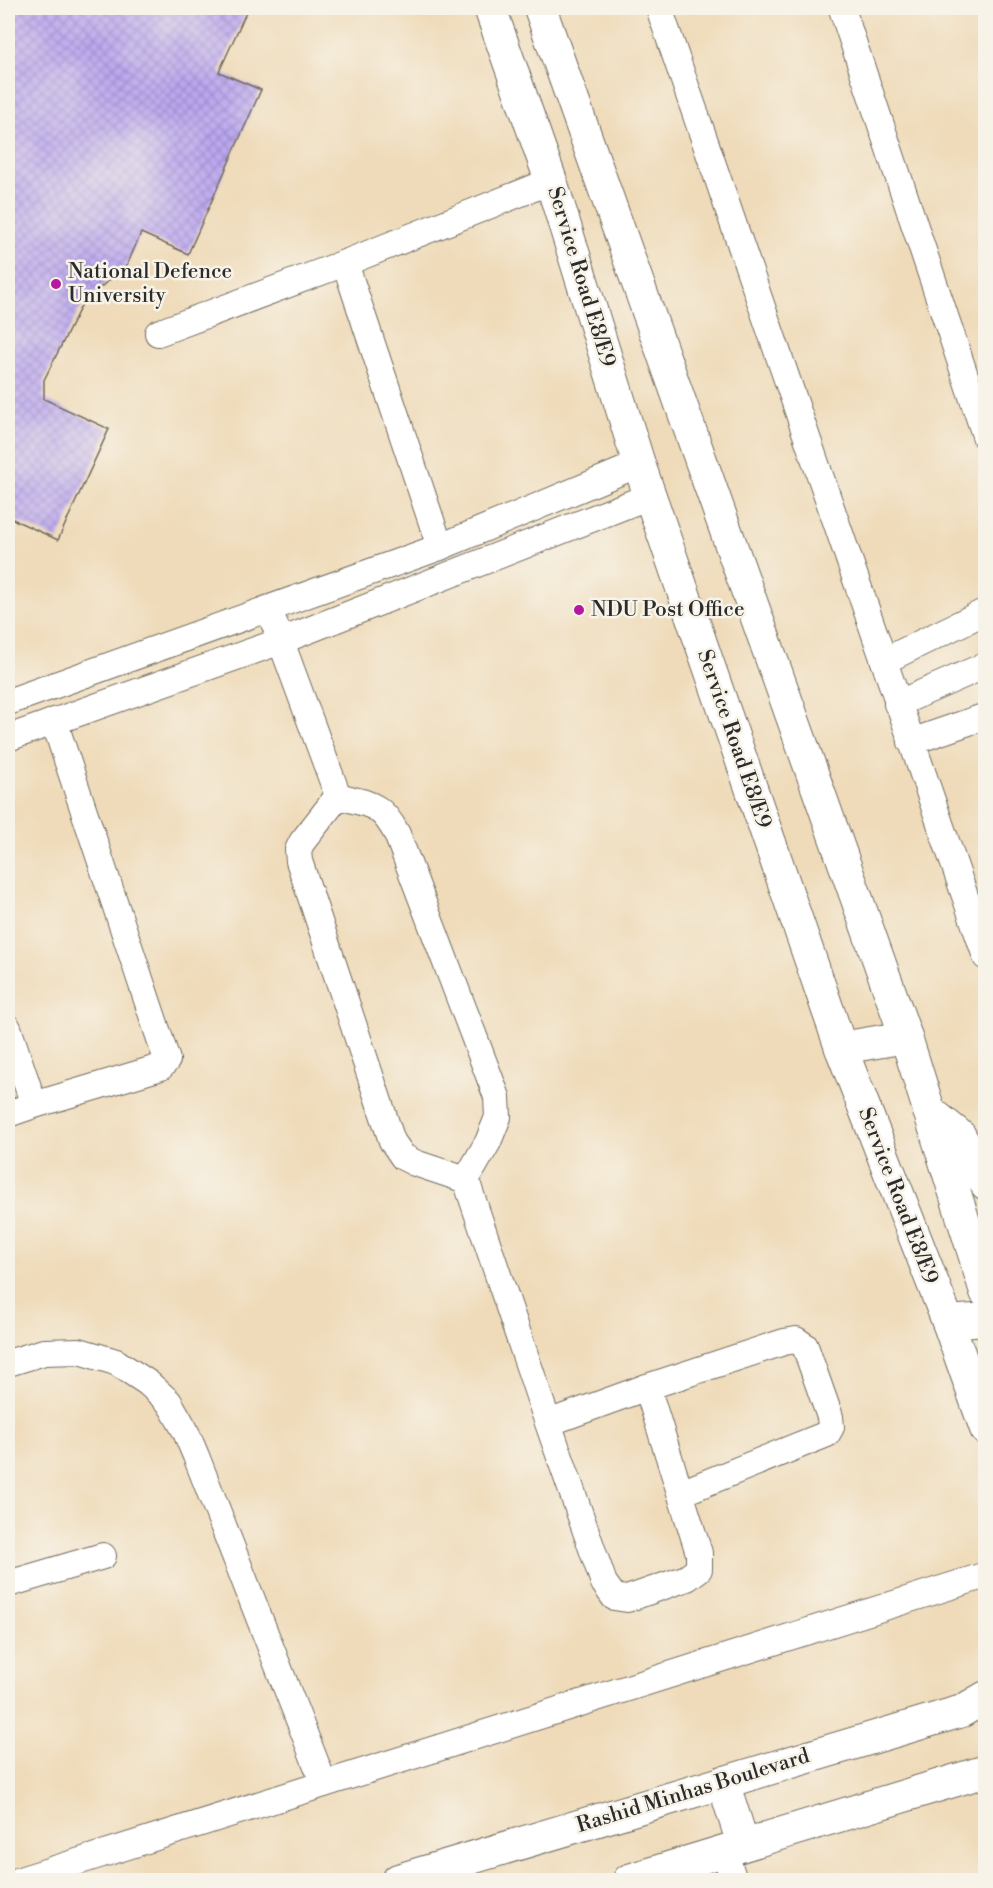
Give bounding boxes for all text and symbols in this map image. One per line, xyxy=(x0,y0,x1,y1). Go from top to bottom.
street label: Service Road E8/E9 xyxy=(541,184,621,370)
place label: National Defence University xyxy=(68,259,232,309)
marker: National Defence University xyxy=(49,277,63,291)
place label: NDU Post Office xyxy=(591,597,745,623)
marker: NDU Post Office xyxy=(572,603,586,617)
street label: Service Road E8/E9 xyxy=(691,646,777,832)
street label: Service Road E8/E9 xyxy=(852,1104,944,1288)
street label: Rashid Minhas Boulevard xyxy=(573,1743,813,1839)

